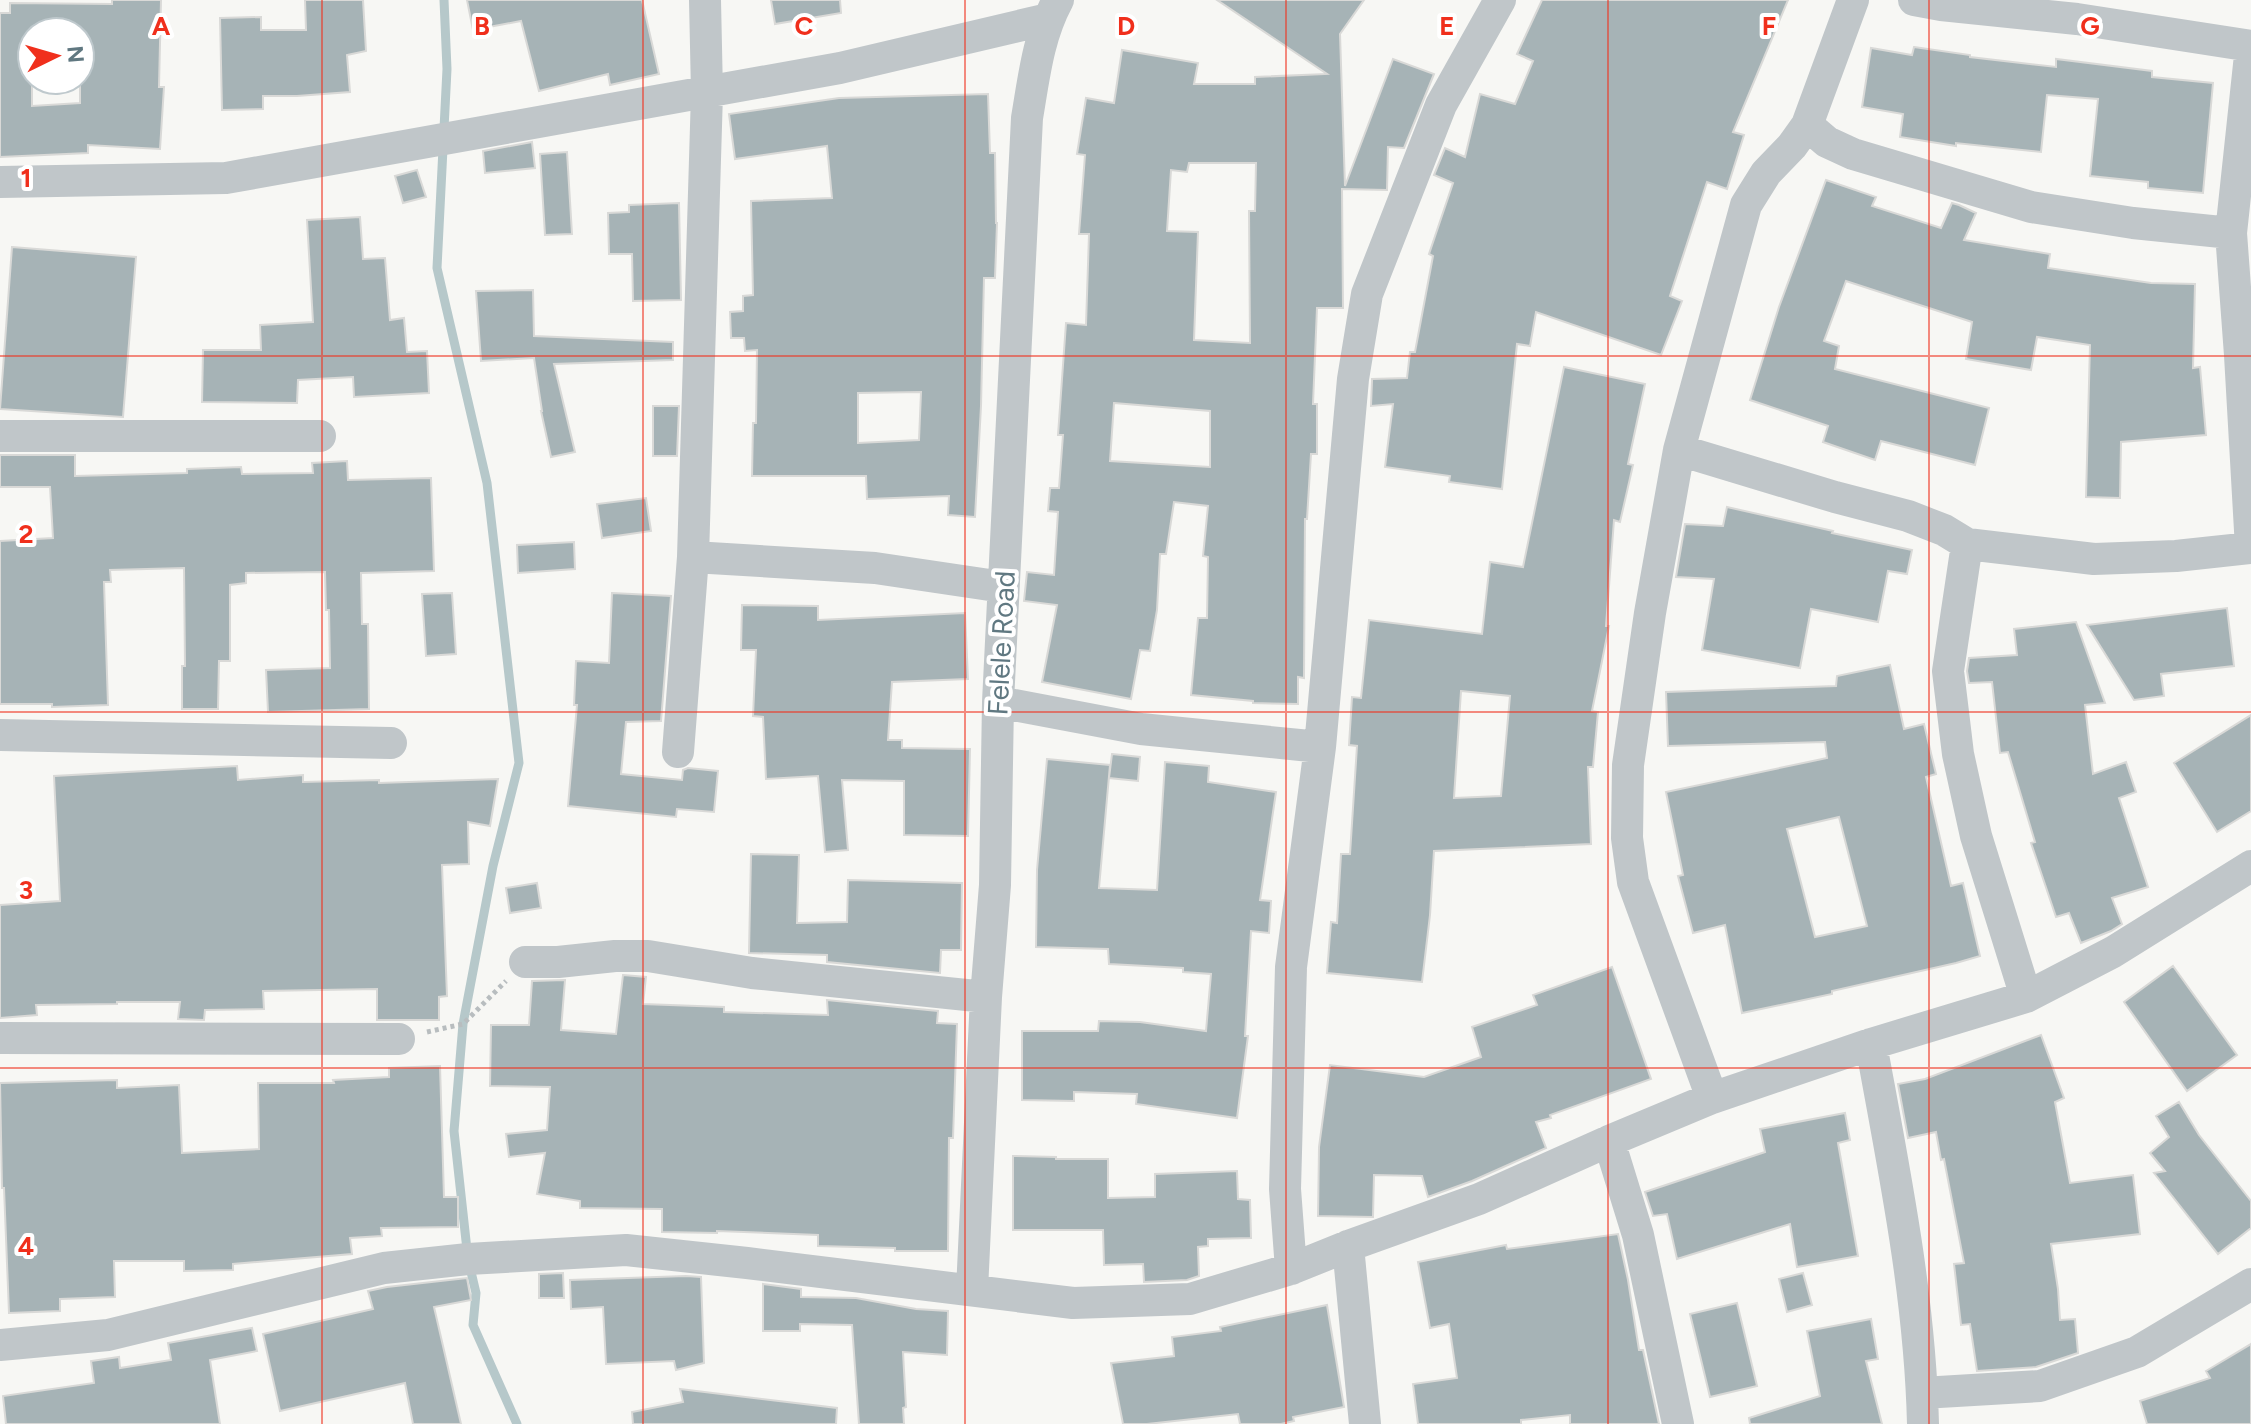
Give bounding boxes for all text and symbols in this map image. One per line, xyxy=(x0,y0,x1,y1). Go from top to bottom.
text: A xyxy=(152,10,171,42)
text: B xyxy=(474,10,490,42)
text: C xyxy=(795,10,814,42)
text: D xyxy=(1117,10,1135,42)
text: E xyxy=(1439,10,1455,42)
text: F xyxy=(1762,10,1776,42)
text: G xyxy=(2080,10,2100,42)
north arrow xyxy=(16,16,96,96)
text: N xyxy=(61,45,90,64)
text: 1 xyxy=(21,162,31,194)
text: 2 xyxy=(18,518,34,550)
street label: Felele Road xyxy=(980,570,1022,716)
text: 3 xyxy=(19,874,33,906)
text: 4 xyxy=(18,1230,34,1262)

